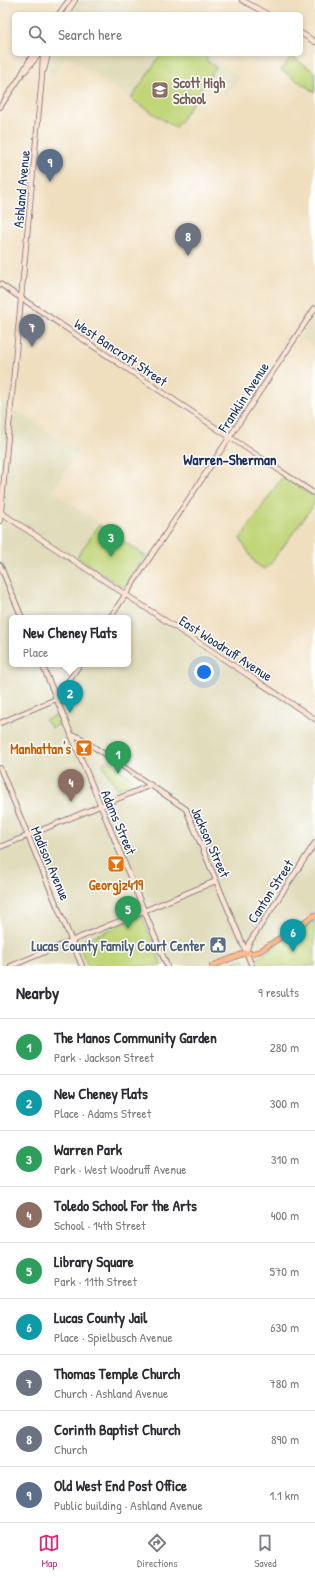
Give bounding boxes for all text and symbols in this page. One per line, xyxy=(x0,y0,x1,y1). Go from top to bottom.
search box xyxy=(12,12,303,56)
icon: search xyxy=(26,23,48,45)
text: Search here xyxy=(58,24,122,45)
place label: Scott High School xyxy=(173,73,225,108)
school or university icon: Scott High School xyxy=(150,80,170,100)
street label: Ashland Avenue xyxy=(8,149,34,229)
pin: 9 xyxy=(37,149,63,182)
pin: 8 xyxy=(175,223,201,256)
pin: 7 xyxy=(19,314,45,347)
street label: West Bancroft Street xyxy=(71,314,172,390)
street label: Franklin Avenue xyxy=(213,358,273,437)
district label: Warren-Sherman xyxy=(183,449,277,470)
pin: 3 xyxy=(98,524,124,557)
street label: East Woodruff Avenue xyxy=(176,611,277,685)
popup xyxy=(9,615,131,667)
text: New Cheney Flats xyxy=(23,622,117,643)
text: Place xyxy=(23,643,48,661)
your location xyxy=(194,662,214,682)
pin: 2 xyxy=(57,680,83,713)
bar icon: Manhattan's xyxy=(74,738,94,758)
place label: Manhattan's xyxy=(10,739,72,758)
pin: 1 xyxy=(105,741,131,774)
pin: 4 xyxy=(58,769,84,802)
street label: Adams Street xyxy=(97,787,141,857)
street label: Jackson Street xyxy=(187,804,235,880)
street label: Madison Avenue xyxy=(27,823,75,903)
bar icon: Georgjz419 xyxy=(106,854,126,874)
street label: Canton Street xyxy=(242,855,298,926)
place label: Georgjz419 xyxy=(89,875,144,896)
pin: 5 xyxy=(115,896,141,929)
pin: 6 xyxy=(280,919,306,952)
public building icon: Lucas County Family Court Center xyxy=(208,935,228,955)
place label: Lucas County Family Court Center xyxy=(32,936,206,957)
text: Nearby xyxy=(16,981,59,1004)
text: 9 results xyxy=(258,983,299,1001)
text: The Manos Community Garden xyxy=(54,1027,217,1048)
text: 1 xyxy=(27,1038,31,1056)
text: 280 m xyxy=(270,1038,299,1056)
text: Park · Jackson Street xyxy=(54,1048,154,1066)
text: New Cheney Flats xyxy=(54,1083,148,1104)
text: 2 xyxy=(26,1094,32,1112)
text: 300 m xyxy=(270,1094,299,1112)
text: Place · Adams Street xyxy=(54,1104,151,1122)
text: Warren Park xyxy=(54,1139,122,1160)
text: 3 xyxy=(26,1150,32,1168)
text: 310 m xyxy=(271,1150,299,1168)
text: Park · West Woodruff Avenue xyxy=(54,1160,187,1178)
text: Toledo School For the Arts xyxy=(54,1195,197,1216)
text: 4 xyxy=(27,1206,31,1224)
text: 400 m xyxy=(271,1206,299,1224)
text: School · 14th Street xyxy=(54,1216,146,1234)
text: Library Square xyxy=(54,1251,134,1272)
text: 5 xyxy=(26,1262,32,1280)
text: 570 m xyxy=(269,1262,299,1280)
text: Park · 11th Street xyxy=(54,1272,137,1290)
text: Lucas County Jail xyxy=(54,1307,147,1328)
text: 6 xyxy=(26,1318,32,1336)
text: 630 m xyxy=(270,1318,299,1336)
text: Place · Spielbusch Avenue xyxy=(54,1328,173,1346)
text: Thomas Temple Church xyxy=(54,1363,180,1384)
text: 7 xyxy=(26,1374,32,1392)
text: 780 m xyxy=(269,1374,299,1392)
text: Church · Ashland Avenue xyxy=(54,1384,168,1402)
text: Corinth Baptist Church xyxy=(54,1419,180,1440)
text: 8 xyxy=(26,1430,32,1448)
text: 890 m xyxy=(271,1430,299,1448)
text: Church xyxy=(54,1440,87,1458)
text: Old West End Post Office xyxy=(54,1475,187,1496)
text: 9 xyxy=(27,1486,31,1504)
text: 1.1 km xyxy=(270,1486,299,1504)
text: Public building · Ashland Avenue xyxy=(54,1496,203,1514)
tab: Map xyxy=(38,1532,60,1570)
tab: Directions xyxy=(137,1532,178,1570)
tab: Saved xyxy=(254,1532,277,1570)

